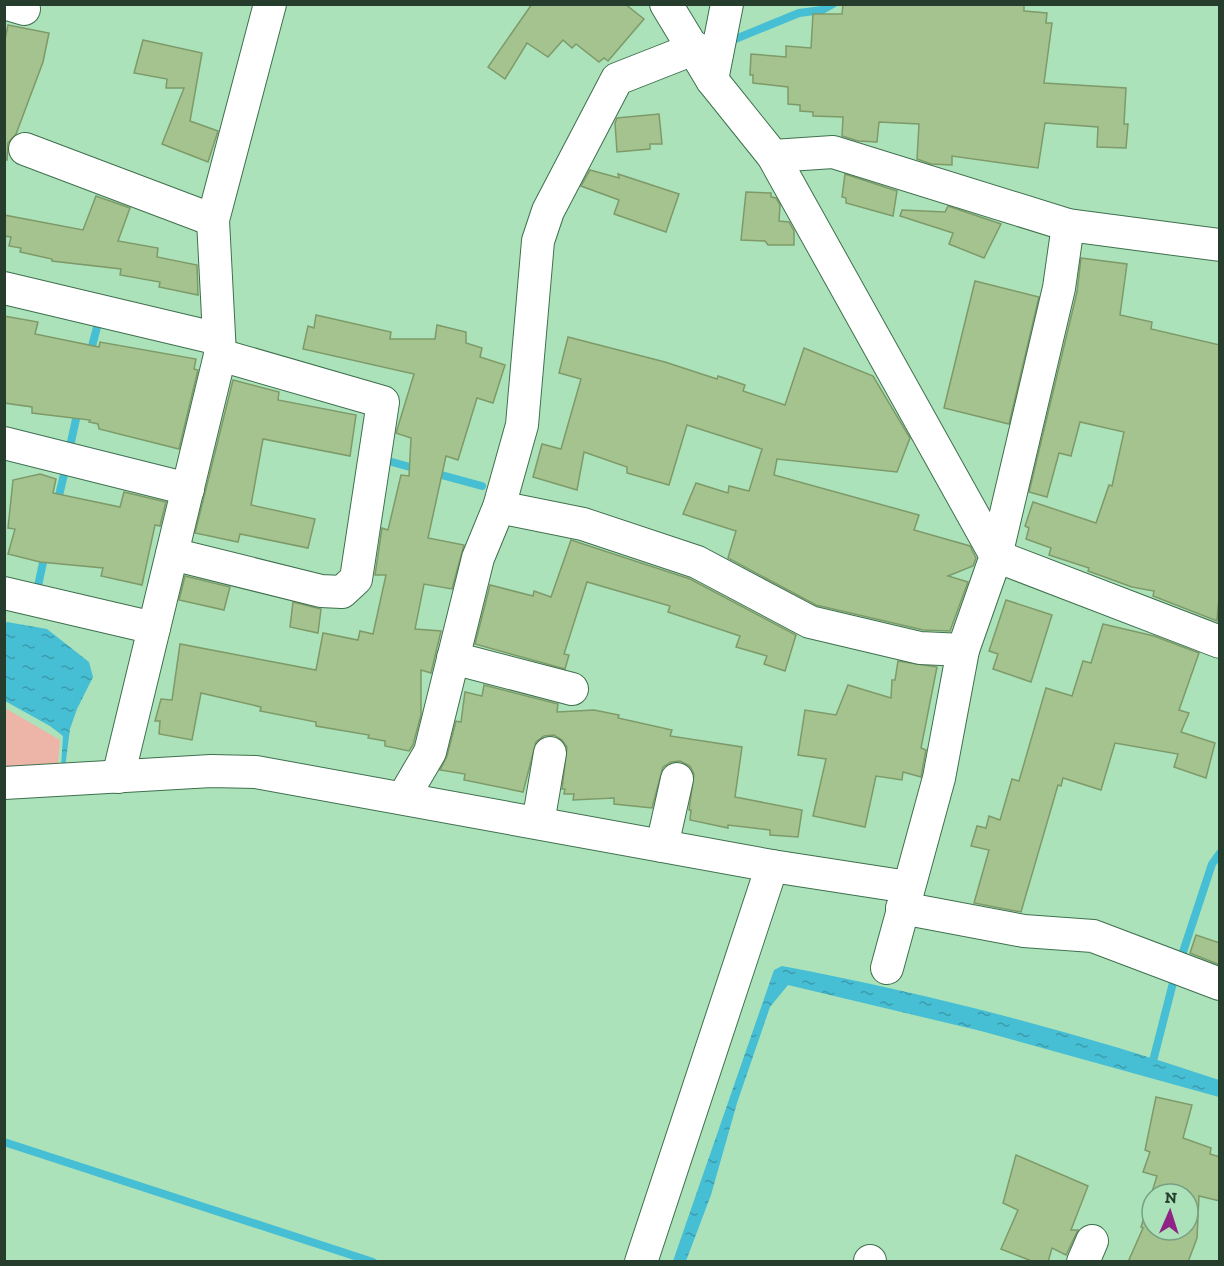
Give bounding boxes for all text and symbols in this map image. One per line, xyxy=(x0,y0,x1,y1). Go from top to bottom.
north arrow xyxy=(1140,1182,1200,1242)
text: N xyxy=(1164,1188,1177,1207)

